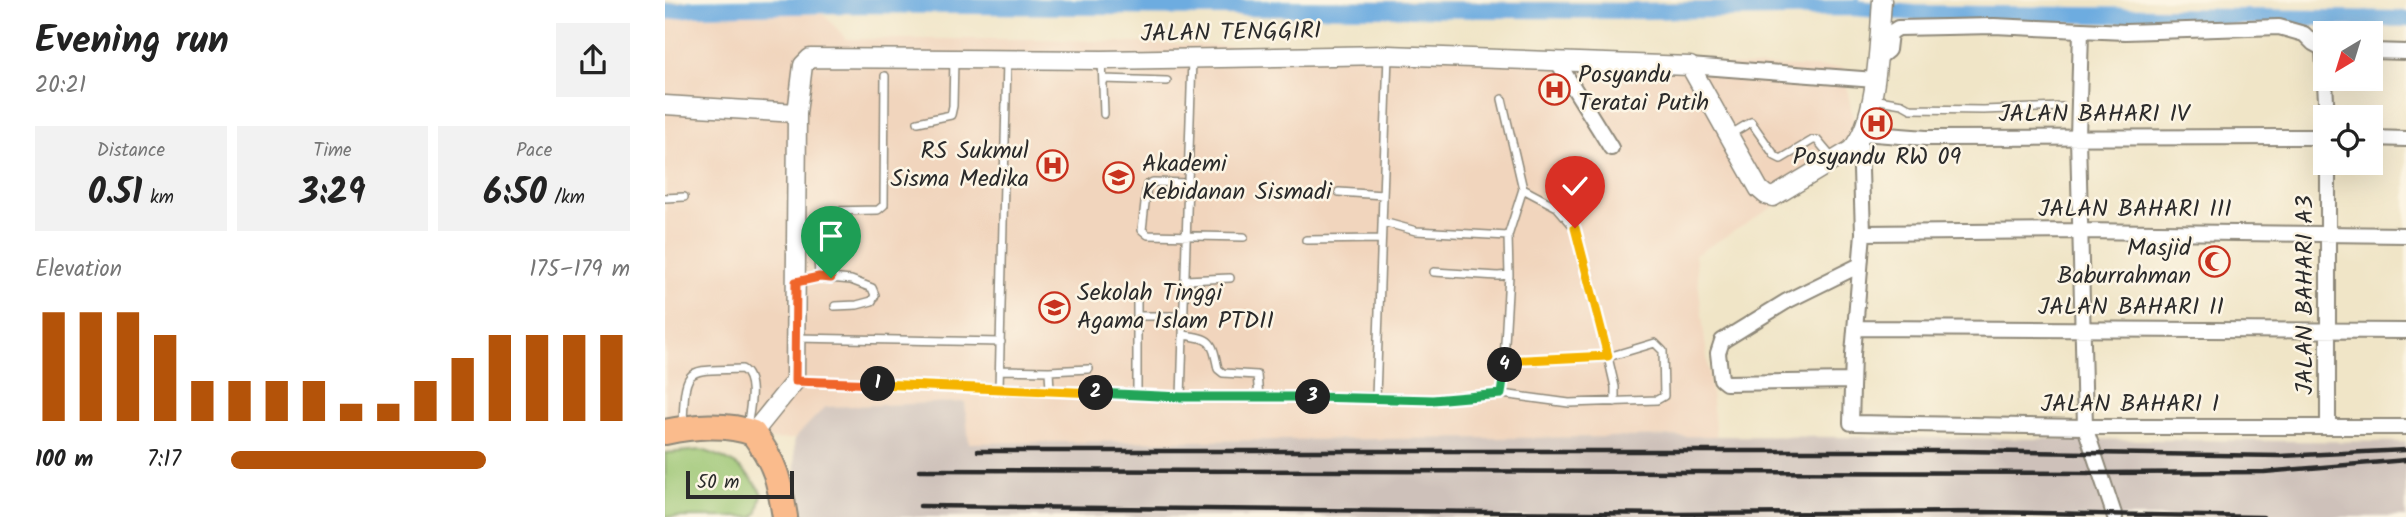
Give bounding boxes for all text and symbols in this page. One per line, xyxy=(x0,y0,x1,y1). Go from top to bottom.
text: Evening run xyxy=(35,12,229,72)
street label: JALAN TENGGIRI xyxy=(1140,12,1322,54)
north arrow xyxy=(2313,21,2383,91)
map controls xyxy=(2313,21,2383,175)
button: share xyxy=(556,23,630,97)
place label: Posyandu Teratai Putih xyxy=(1578,56,1709,123)
text: 20:21 xyxy=(35,68,86,104)
hospital icon: Posyandu Teratai Putih xyxy=(1538,72,1572,106)
street label: JALAN BAHARI IV xyxy=(1998,95,2192,134)
button: locate xyxy=(2313,105,2383,175)
hospital icon: Posyandu RW 09 xyxy=(1860,106,1894,140)
place label: RS Sukmul Sisma Medika xyxy=(890,132,1029,199)
text: Distance xyxy=(97,136,165,166)
text: Time xyxy=(313,136,352,166)
text: Pace xyxy=(516,136,552,166)
place label: Posyandu RW 09 xyxy=(1793,138,1962,177)
place label: Akademi Kebidanan Sismadi xyxy=(1142,145,1333,212)
hospital icon: RS Sukmul Sisma Medika xyxy=(1035,148,1069,182)
pin xyxy=(1545,156,1605,228)
school or university icon: Akademi Kebidanan Sismadi xyxy=(1102,161,1136,195)
text: 0.51 xyxy=(88,166,142,222)
text: 3:29 xyxy=(300,166,365,222)
text: 6:50 xyxy=(483,166,547,222)
icon: check xyxy=(1556,167,1594,205)
text: km xyxy=(142,183,174,213)
text: /km xyxy=(547,183,585,213)
street label: JALAN BAHARI III xyxy=(2038,190,2232,229)
street label: JALAN BAHARI A3 xyxy=(2286,195,2325,395)
pin xyxy=(801,206,861,278)
icon: arrive xyxy=(812,217,850,255)
place label: Masjid Baburrahman xyxy=(2057,229,2192,296)
mosque icon: Masjid Baburrahman xyxy=(2197,245,2231,279)
text: Elevation xyxy=(35,252,122,288)
text: 175–179 m xyxy=(529,252,630,288)
place label: Sekolah Tinggi Agama Islam PTDII xyxy=(1077,274,1274,341)
street label: JALAN BAHARI II xyxy=(2038,288,2224,327)
school or university icon: Sekolah Tinggi Agama Islam PTDII xyxy=(1037,290,1071,324)
pin: 4 xyxy=(1487,348,1523,382)
text: 4 xyxy=(1499,349,1510,379)
pin: 1 xyxy=(861,366,895,402)
text: 1 xyxy=(875,368,880,398)
pin: 2 xyxy=(1079,376,1113,410)
text: 2 xyxy=(1090,377,1101,407)
pin: 3 xyxy=(1295,380,1331,414)
text: 3 xyxy=(1307,381,1318,411)
street label: JALAN BAHARI I xyxy=(2041,385,2219,424)
text: 100 m xyxy=(35,442,93,478)
text: 7:17 xyxy=(147,442,181,478)
scale bar xyxy=(686,468,795,500)
text: 50 m xyxy=(697,468,739,498)

